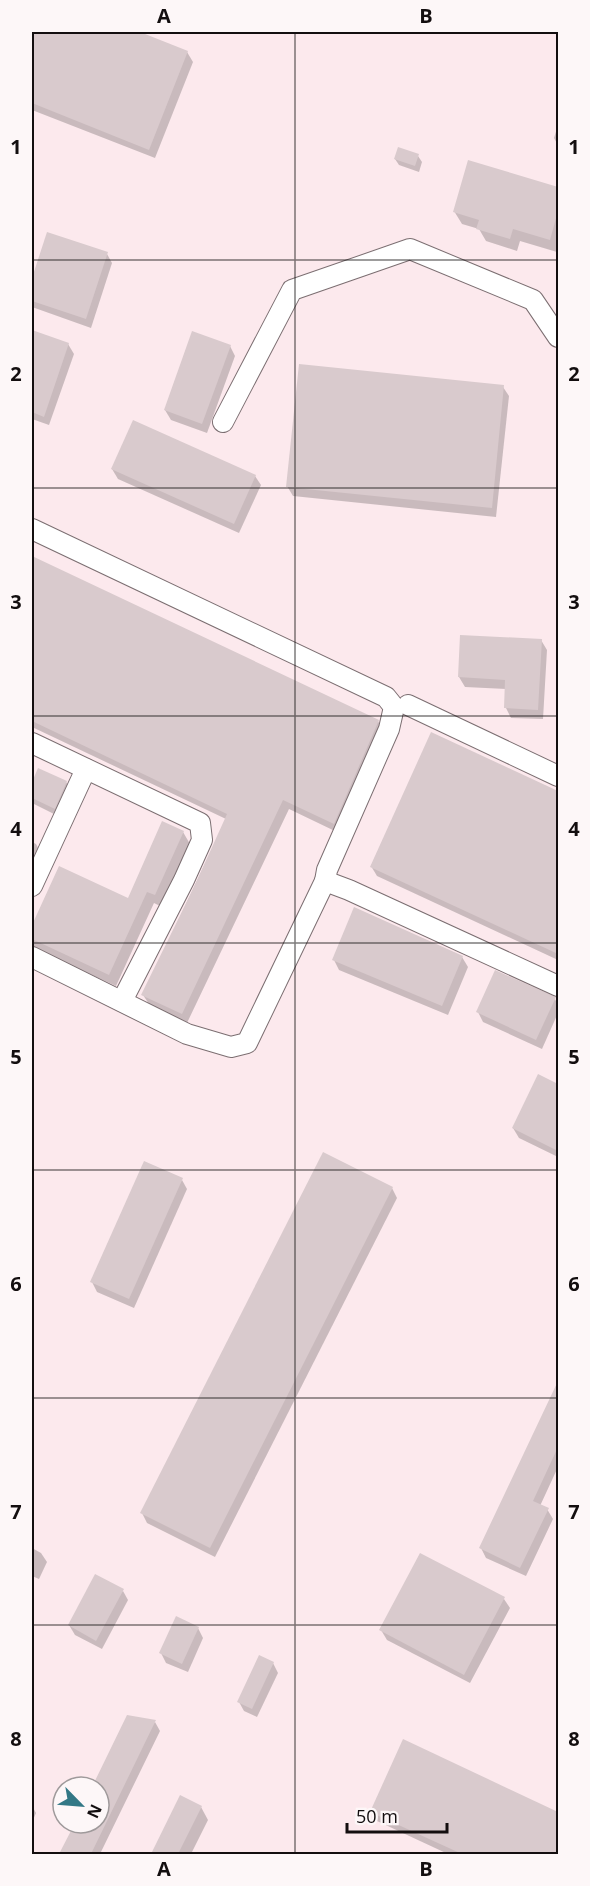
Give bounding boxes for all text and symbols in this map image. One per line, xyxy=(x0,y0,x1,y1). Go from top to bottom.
text: A xyxy=(157,2,171,29)
text: B xyxy=(419,2,433,29)
text: 1 xyxy=(10,133,22,160)
text: 1 xyxy=(568,133,580,160)
text: 2 xyxy=(10,360,22,387)
text: 2 xyxy=(568,360,580,387)
text: 3 xyxy=(10,588,22,615)
text: 3 xyxy=(568,588,580,615)
text: 4 xyxy=(10,815,22,842)
text: 4 xyxy=(568,815,580,842)
text: 5 xyxy=(10,1043,22,1070)
text: 5 xyxy=(568,1043,580,1070)
text: 6 xyxy=(10,1270,22,1297)
text: 6 xyxy=(568,1270,580,1297)
text: 7 xyxy=(10,1498,22,1525)
text: 7 xyxy=(568,1498,580,1525)
text: 8 xyxy=(10,1725,22,1752)
text: 8 xyxy=(568,1725,580,1752)
north arrow xyxy=(51,1775,111,1835)
scale bar xyxy=(347,1796,448,1834)
text: N xyxy=(82,1801,107,1822)
text: 50 m xyxy=(356,1804,398,1828)
text: A xyxy=(157,1855,171,1882)
text: B xyxy=(419,1855,433,1882)

